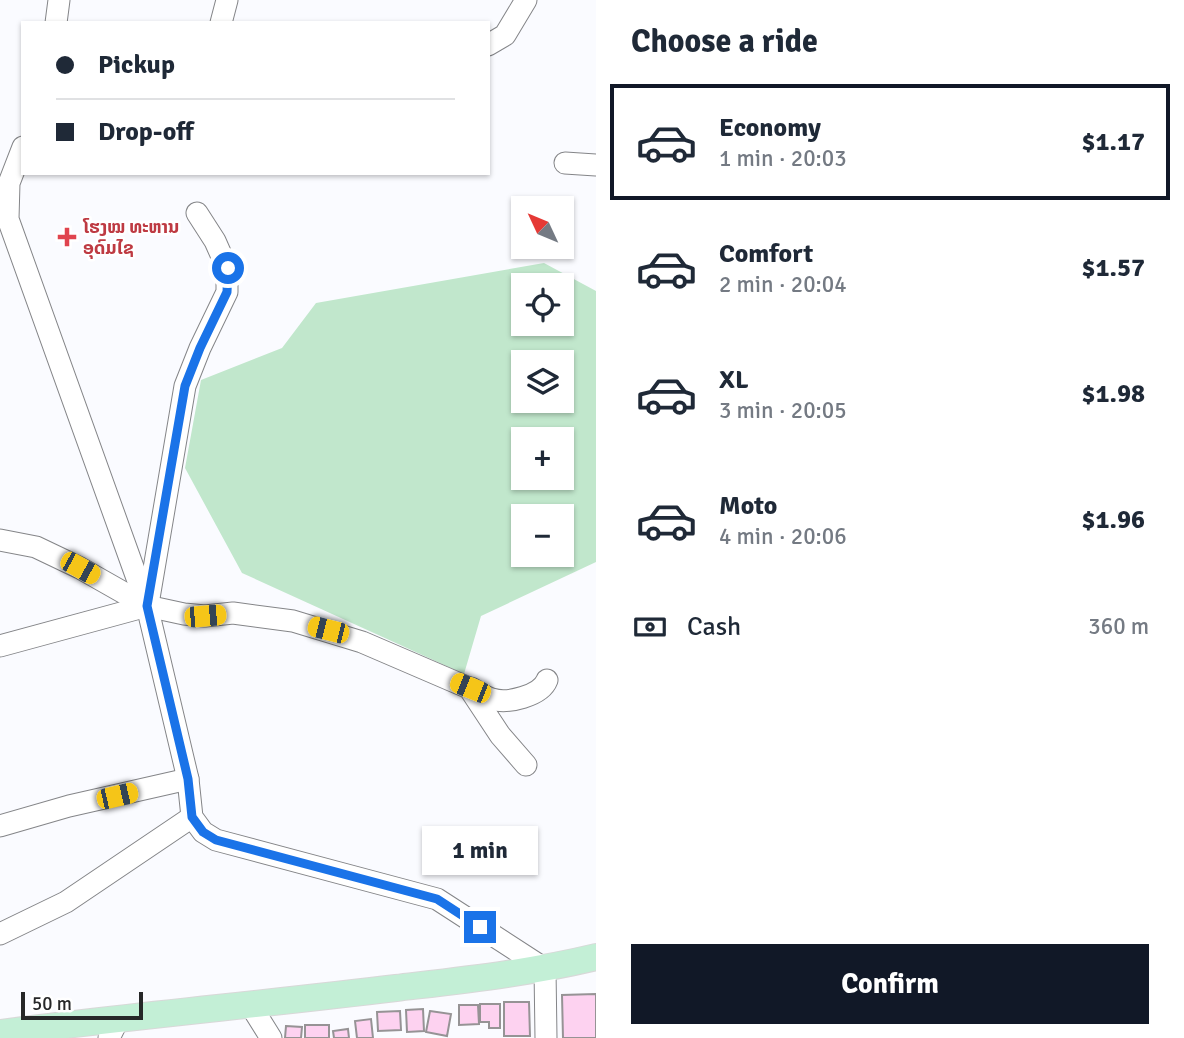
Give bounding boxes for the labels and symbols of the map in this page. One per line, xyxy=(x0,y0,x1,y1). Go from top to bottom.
north arrow xyxy=(511,196,574,259)
place label: ໂຮງໝ ທະຫານ ອຸດົມໄຊ xyxy=(82,216,179,259)
marker: ໂຮງໝ ທະຫານ ອຸດົມໄຊ xyxy=(57,227,77,247)
route start xyxy=(212,252,244,284)
car xyxy=(57,549,104,587)
car xyxy=(184,604,227,628)
car xyxy=(306,615,351,645)
car xyxy=(447,670,494,706)
car xyxy=(95,781,140,811)
callout: 1 min xyxy=(422,825,538,874)
route end xyxy=(464,911,496,943)
scale bar xyxy=(21,989,144,1021)

